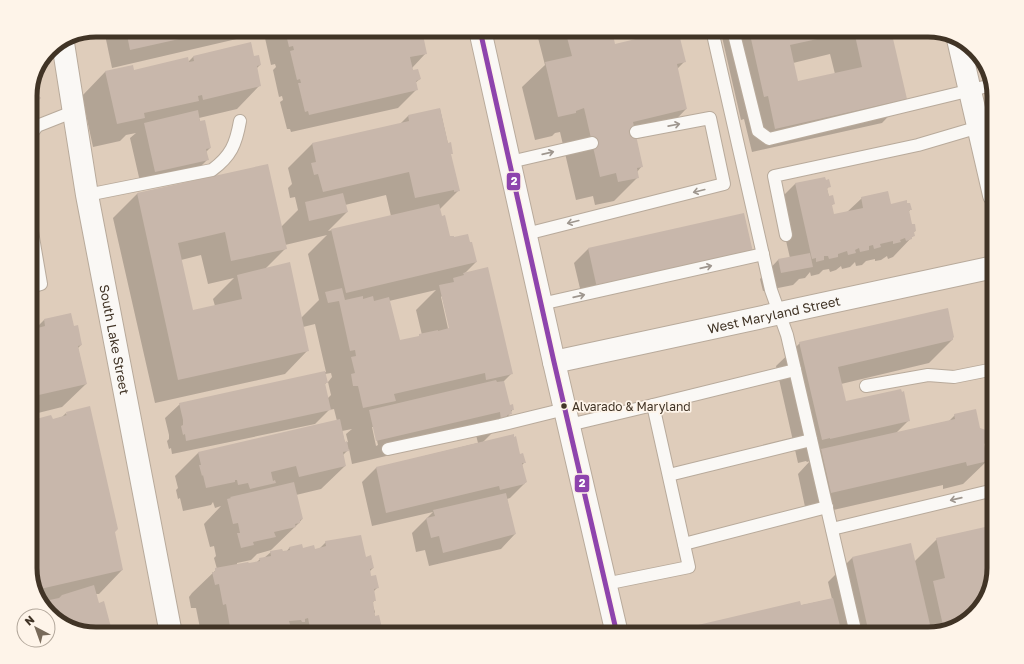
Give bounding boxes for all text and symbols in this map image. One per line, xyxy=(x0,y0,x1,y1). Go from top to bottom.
one-way arrow xyxy=(667,120,680,128)
one-way arrow xyxy=(541,149,554,157)
line badge: 2 xyxy=(506,172,521,191)
text: 2 xyxy=(511,174,518,187)
one-way arrow xyxy=(693,187,706,195)
one-way arrow xyxy=(567,219,580,227)
one-way arrow xyxy=(699,263,712,271)
street label: South Lake Street xyxy=(96,283,133,396)
one-way arrow xyxy=(573,291,586,299)
street label: West Maryland Street xyxy=(706,292,842,337)
place label: Alvarado & Maryland xyxy=(572,399,691,414)
marker: Alvarado & Maryland xyxy=(559,401,569,411)
line badge: 2 xyxy=(574,474,590,493)
text: 2 xyxy=(579,476,586,489)
one-way arrow xyxy=(950,496,963,504)
north arrow xyxy=(16,608,56,648)
text: N xyxy=(22,612,37,628)

